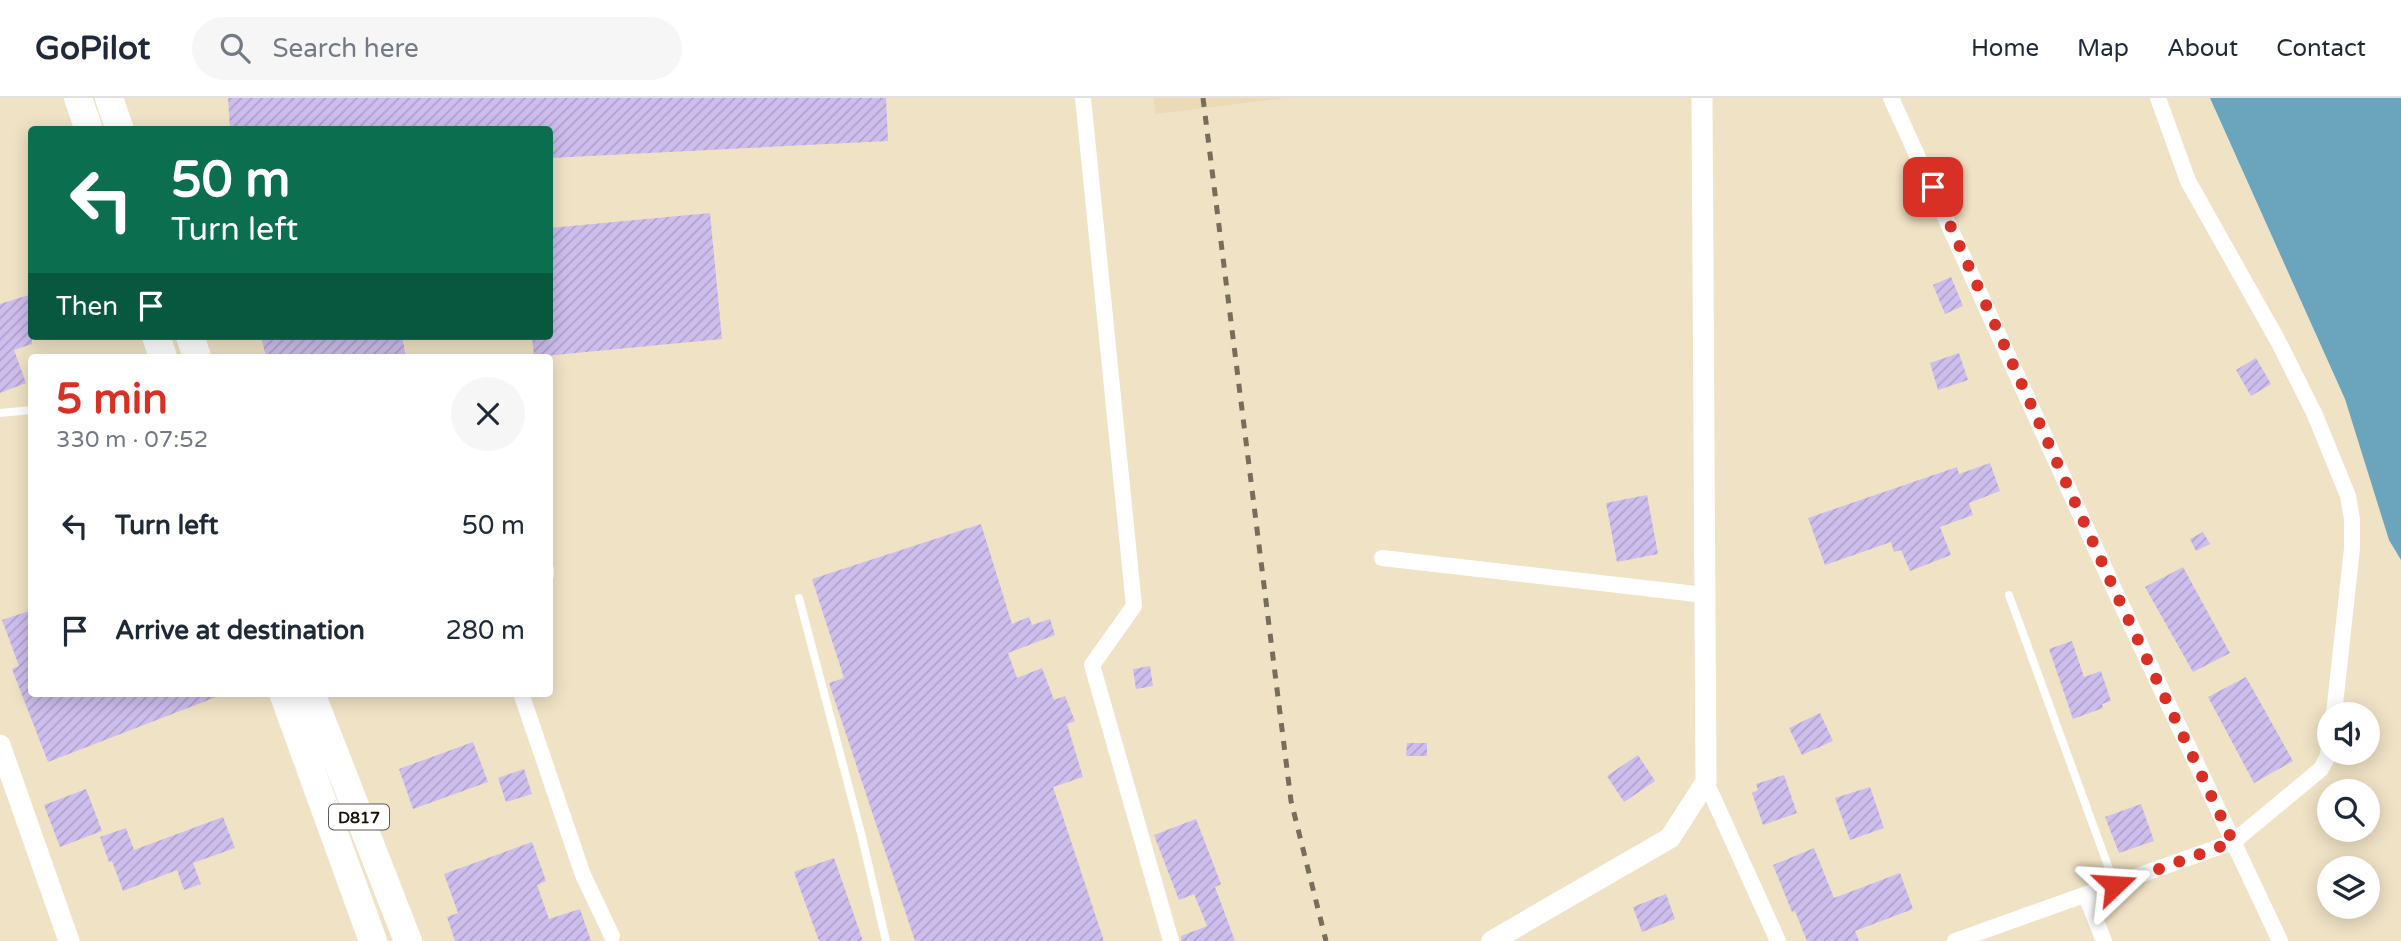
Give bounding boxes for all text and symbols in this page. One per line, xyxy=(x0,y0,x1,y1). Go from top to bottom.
search box xyxy=(192,17,682,80)
text: GoPilot xyxy=(35,29,150,68)
icon: search xyxy=(216,29,254,67)
text: Search here xyxy=(272,33,419,64)
text: Home xyxy=(1971,34,2039,63)
text: Map xyxy=(2077,34,2129,63)
text: About xyxy=(2167,34,2238,63)
text: Contact xyxy=(2276,34,2366,63)
text: 50 m xyxy=(171,151,290,210)
icon: left xyxy=(56,154,147,245)
pin xyxy=(1903,157,1963,217)
icon: arrive xyxy=(1914,168,1952,206)
text: Turn left xyxy=(171,211,298,249)
icon: arrive xyxy=(132,287,170,325)
text: Then xyxy=(56,291,118,322)
text: 5 min xyxy=(56,374,168,425)
button: close xyxy=(451,377,525,451)
text: 330 m · 07:52 xyxy=(56,426,208,454)
icon: left xyxy=(56,507,94,545)
text: Turn left xyxy=(115,510,218,541)
text: 50 m xyxy=(462,510,525,541)
icon: arrive xyxy=(56,612,94,650)
text: Arrive at destination xyxy=(115,615,365,646)
text: 280 m xyxy=(445,615,525,646)
map controls xyxy=(2317,702,2380,919)
button: sound xyxy=(2317,702,2380,765)
button: search xyxy=(2317,779,2380,842)
road number: D817 xyxy=(329,804,389,830)
position arrow xyxy=(2078,848,2152,922)
button: layers xyxy=(2317,856,2380,919)

